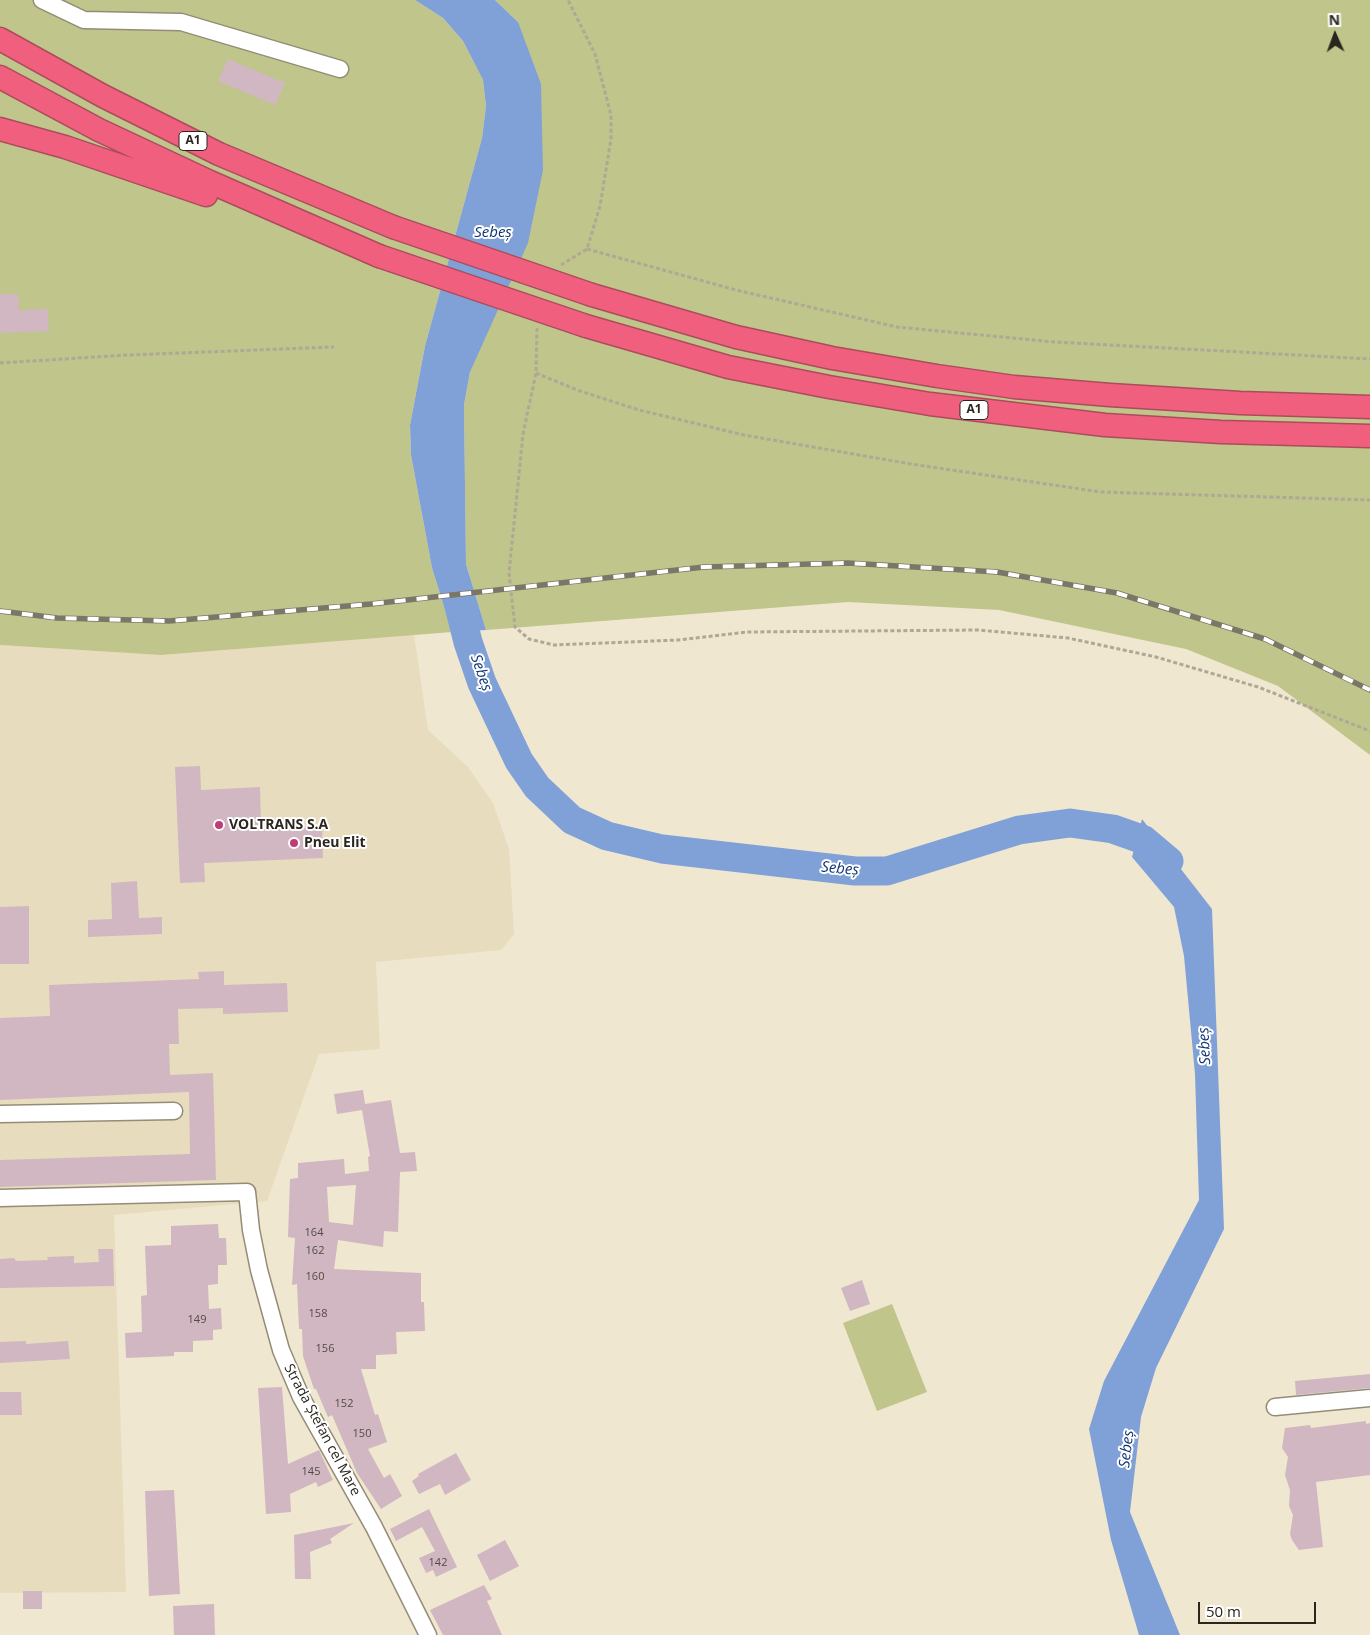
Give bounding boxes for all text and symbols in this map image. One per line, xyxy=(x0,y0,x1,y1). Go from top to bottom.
north arrow xyxy=(1310,10,1360,60)
text: N xyxy=(1328,10,1340,29)
road number: A1 xyxy=(179,132,207,150)
water label: Sebeș xyxy=(474,224,512,242)
road number: A1 xyxy=(960,400,988,420)
water label: Sebeș xyxy=(466,652,496,694)
place label: VOLTRANS S.A xyxy=(229,817,328,833)
marker: VOLTRANS S.A xyxy=(213,819,225,831)
place label: Pneu Elit xyxy=(304,835,366,851)
marker: Pneu Elit xyxy=(288,837,300,849)
water label: Sebeș xyxy=(820,858,860,880)
water label: Sebeș xyxy=(1195,1027,1215,1065)
house number: 164 xyxy=(305,1226,323,1240)
house number: 162 xyxy=(306,1244,324,1258)
house number: 160 xyxy=(306,1270,324,1284)
house number: 158 xyxy=(309,1307,327,1321)
house number: 149 xyxy=(188,1313,206,1327)
house number: 156 xyxy=(316,1342,334,1356)
street label: Strada Ștefan cel Mare xyxy=(280,1361,364,1499)
house number: 152 xyxy=(335,1397,353,1411)
house number: 150 xyxy=(353,1427,371,1441)
water label: Sebeș xyxy=(1116,1429,1138,1469)
house number: 145 xyxy=(302,1465,320,1479)
house number: 142 xyxy=(429,1556,447,1570)
scale bar xyxy=(1200,1592,1318,1624)
text: 50 m xyxy=(1206,1601,1241,1621)

